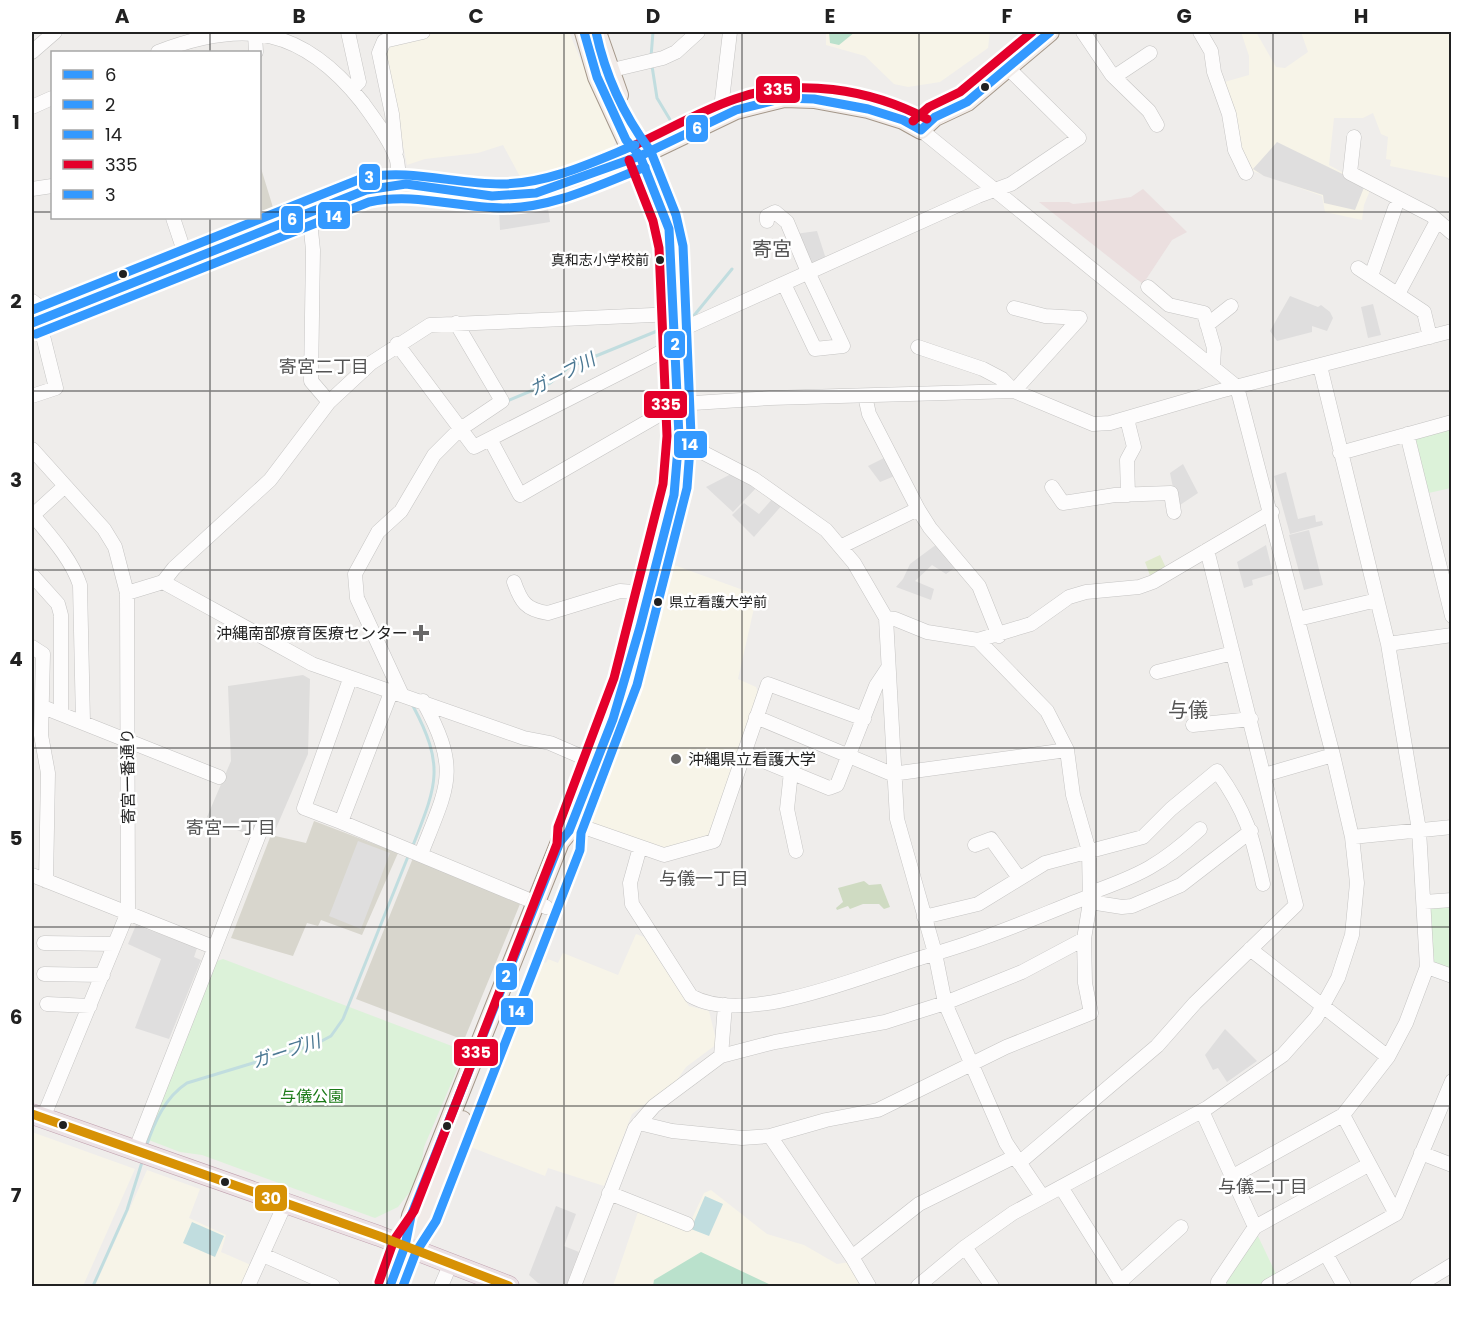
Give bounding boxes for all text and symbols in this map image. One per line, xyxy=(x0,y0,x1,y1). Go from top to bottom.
text: A xyxy=(115,2,130,30)
text: B xyxy=(292,2,306,30)
text: C xyxy=(468,2,484,30)
text: D xyxy=(646,2,660,30)
text: E xyxy=(825,2,835,30)
text: F xyxy=(1002,2,1013,30)
text: G xyxy=(1176,2,1192,30)
text: H xyxy=(1354,2,1368,30)
legend xyxy=(51,51,261,219)
text: 6 xyxy=(105,62,116,87)
line badge: 335 xyxy=(755,75,801,104)
text: 335 xyxy=(763,78,793,101)
unlabelled marker xyxy=(979,81,991,93)
text: 2 xyxy=(105,92,115,117)
text: 1 xyxy=(12,108,20,136)
line badge: 6 xyxy=(685,114,709,143)
text: 6 xyxy=(692,117,702,140)
text: 14 xyxy=(105,122,122,147)
text: 335 xyxy=(105,152,138,177)
line badge: 3 xyxy=(358,163,381,191)
text: 3 xyxy=(364,166,374,189)
text: 3 xyxy=(105,182,116,207)
line badge: 14 xyxy=(317,201,351,230)
line badge: 6 xyxy=(280,205,304,234)
text: 14 xyxy=(326,205,343,228)
text: 6 xyxy=(287,208,297,231)
district label: 寄宮 xyxy=(752,235,792,263)
place label: 真和志小学校前 xyxy=(551,250,649,270)
marker: 真和志小学校前 xyxy=(654,254,666,266)
unlabelled marker xyxy=(117,268,129,280)
text: 2 xyxy=(10,287,22,315)
line badge: 2 xyxy=(663,330,686,359)
text: 2 xyxy=(670,333,680,356)
water label: ガーブ川 xyxy=(525,346,601,401)
district label: 寄宮二丁目 xyxy=(279,354,369,379)
line badge: 335 xyxy=(643,390,688,419)
text: 335 xyxy=(651,393,681,416)
line badge: 14 xyxy=(673,430,708,459)
text: 14 xyxy=(682,433,699,456)
text: 3 xyxy=(10,466,22,494)
place label: 県立看護大学前 xyxy=(669,592,767,612)
marker: 県立看護大学前 xyxy=(652,596,664,608)
place label: 沖縄南部療育医療センター xyxy=(216,622,408,645)
marker: 沖縄南部療育医療センター xyxy=(412,624,430,642)
text: 4 xyxy=(9,645,23,673)
district label: 与儀 xyxy=(1168,696,1208,724)
street label: 寄宮一番通り xyxy=(116,728,140,824)
place label: 沖縄県立看護大学 xyxy=(688,748,816,771)
marker: 沖縄県立看護大学 xyxy=(669,752,683,766)
district label: 寄宮一丁目 xyxy=(186,815,276,840)
text: 5 xyxy=(10,824,23,852)
district label: 与儀一丁目 xyxy=(659,866,749,891)
line badge: 2 xyxy=(495,962,518,991)
text: 2 xyxy=(501,965,511,988)
line badge: 14 xyxy=(500,997,534,1026)
text: 14 xyxy=(509,1000,526,1023)
text: 6 xyxy=(10,1003,22,1031)
water label: ガーブ川 xyxy=(248,1028,325,1074)
line badge: 335 xyxy=(453,1038,499,1067)
text: 335 xyxy=(461,1041,491,1064)
park label: 与儀公園 xyxy=(280,1085,344,1108)
unlabelled marker xyxy=(57,1119,69,1131)
unlabelled marker xyxy=(441,1120,453,1132)
district label: 与儀二丁目 xyxy=(1218,1174,1308,1199)
unlabelled marker xyxy=(219,1176,231,1188)
text: 7 xyxy=(11,1181,22,1209)
line badge: 30 xyxy=(254,1184,288,1212)
text: 30 xyxy=(261,1187,281,1210)

